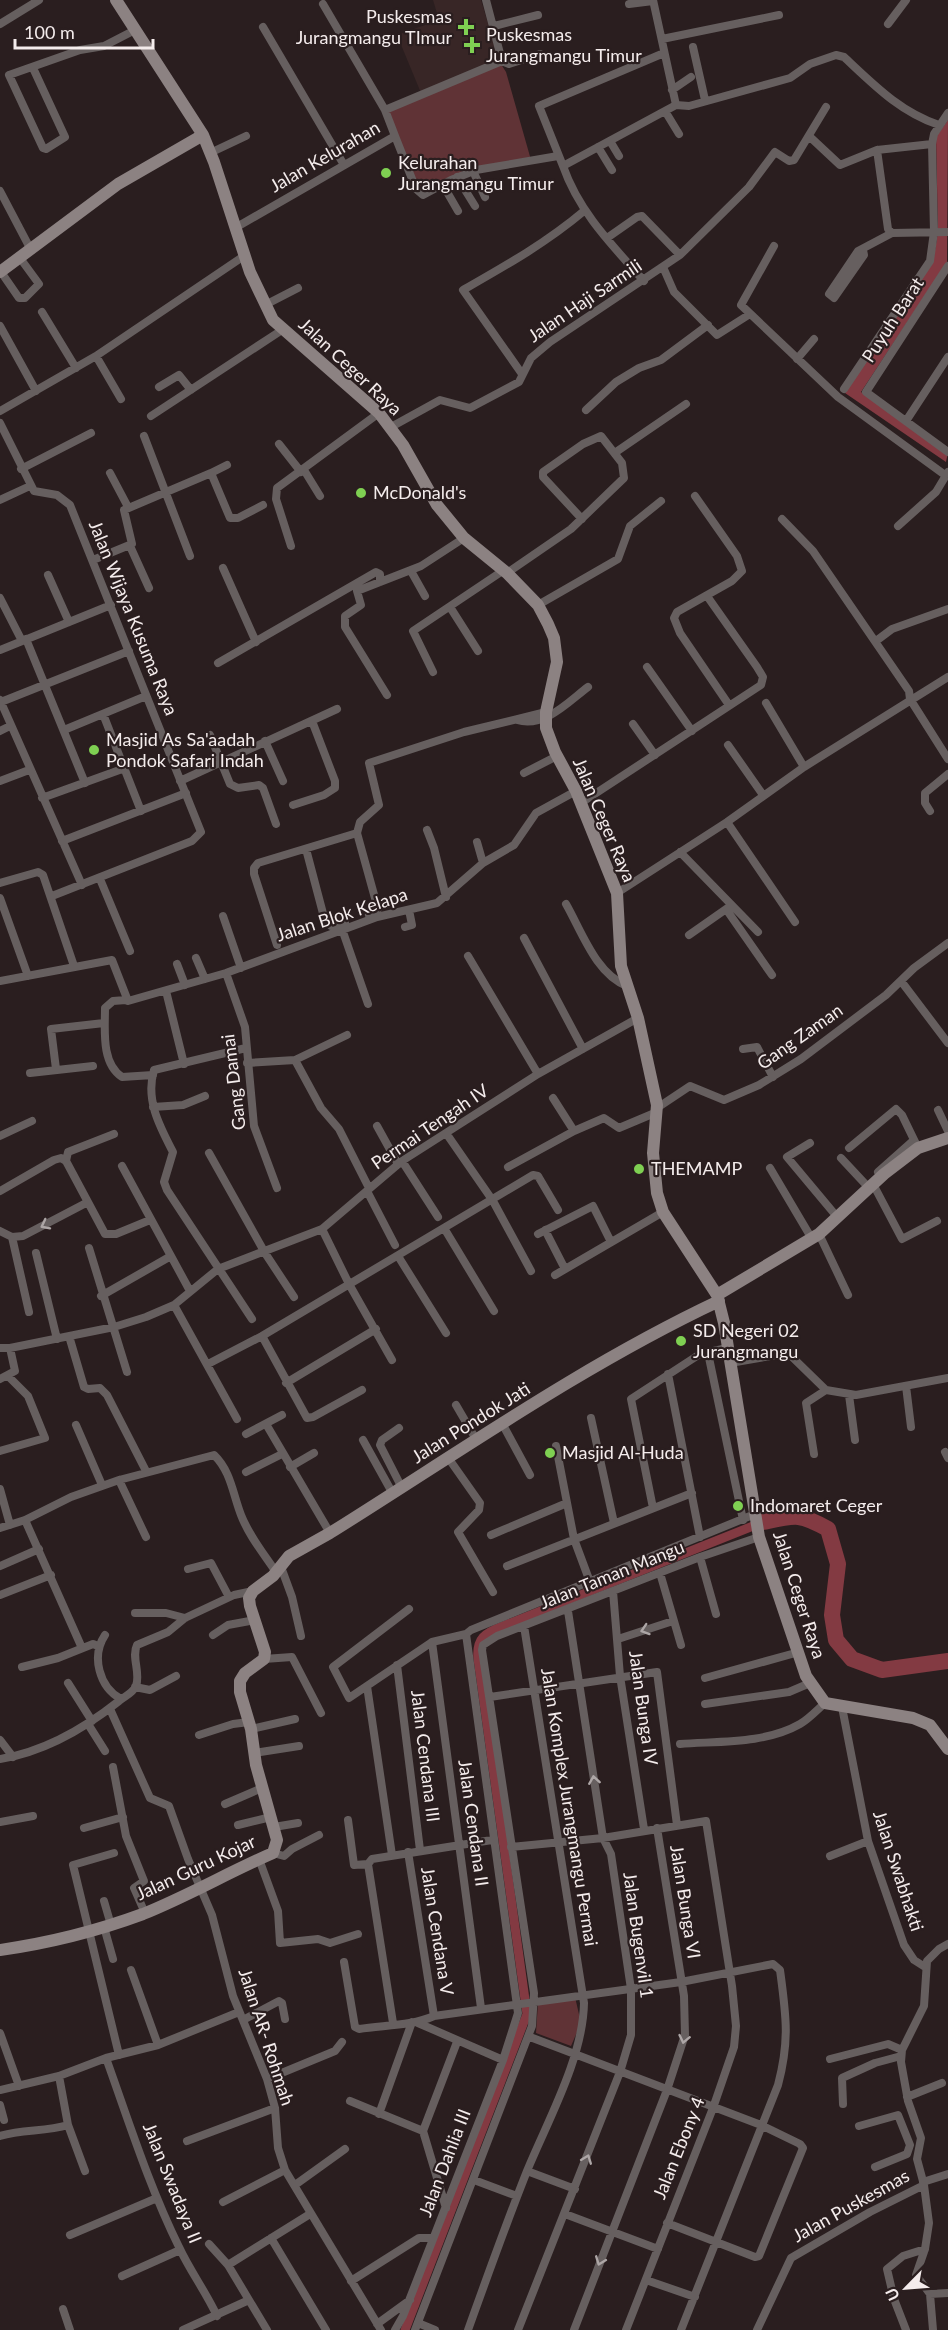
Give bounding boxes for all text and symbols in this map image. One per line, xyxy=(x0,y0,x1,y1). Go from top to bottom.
place label: Puskesmas Jurangmangu TImur xyxy=(296,5,452,48)
scale bar xyxy=(15,12,153,50)
marker: Puskesmas Jurangmangu TImur xyxy=(457,18,475,36)
text: 100 m xyxy=(24,21,75,43)
place label: Puskesmas Jurangmangu Timur xyxy=(486,23,642,66)
marker: Puskesmas Jurangmangu Timur xyxy=(463,36,481,54)
street label: Jalan Kelurahan xyxy=(266,116,383,197)
place label: Kelurahan Jurangmangu Timur xyxy=(398,151,554,194)
marker: Kelurahan Jurangmangu Timur xyxy=(379,166,393,180)
street label: Jalan Haji Sarmili xyxy=(523,254,646,346)
street label: Puyuh Barat xyxy=(857,272,928,366)
street label: Jalan Ceger Raya xyxy=(295,313,407,420)
place label: McDonald's xyxy=(373,481,467,503)
marker: McDonald's xyxy=(354,486,368,500)
street label: Jalan Wijaya Kusuma Raya xyxy=(85,517,183,718)
place label: Masjid As Sa'aadah Pondok Safari Indah xyxy=(106,728,264,771)
marker: Masjid As Sa'aadah Pondok Safari Indah xyxy=(87,743,101,757)
street label: Jalan Ceger Raya xyxy=(569,754,641,885)
street label: Jalan Blok Kelapa xyxy=(273,882,410,946)
street label: Gang Zaman xyxy=(752,999,847,1074)
street label: Gang Damai xyxy=(216,1033,250,1131)
street label: Permai Tengah IV xyxy=(367,1078,493,1174)
place label: THEMAMP xyxy=(651,1157,742,1179)
marker: THEMAMP xyxy=(632,1162,646,1176)
one-way arrow xyxy=(40,1218,51,1229)
place label: SD Negeri 02 Jurangmangu xyxy=(693,1319,799,1362)
marker: SD Negeri 02 Jurangmangu xyxy=(674,1334,688,1348)
street label: Jalan Pondok Jati xyxy=(407,1377,534,1467)
place label: Masjid Al-Huda xyxy=(562,1441,684,1463)
marker: Masjid Al-Huda xyxy=(543,1446,557,1460)
place label: Indomaret Ceger xyxy=(750,1494,883,1516)
marker: Indomaret Ceger xyxy=(731,1499,745,1513)
street label: Jalan Ceger Raya xyxy=(769,1528,831,1661)
street label: Jalan Taman Mangu xyxy=(536,1535,687,1613)
one-way arrow xyxy=(640,1623,651,1635)
street label: Jalan Bunga IV xyxy=(625,1649,663,1767)
street label: Jalan Komplex Jurangmangu Permai xyxy=(537,1666,603,1948)
street label: Jalan Cendana III xyxy=(407,1688,445,1823)
street label: Jalan Cendana II xyxy=(454,1758,494,1888)
one-way arrow xyxy=(588,1776,600,1785)
street label: Jalan Swabhakti xyxy=(869,1807,929,1934)
street label: Jalan Guru Kojar xyxy=(132,1830,259,1904)
street label: Jalan Bunga VI xyxy=(666,1843,706,1960)
street label: Jalan Cendana V xyxy=(417,1865,459,1997)
street label: Jalan Bugenvil 1 xyxy=(619,1870,659,1999)
street label: Jalan AR- Rohmah xyxy=(234,1965,299,2108)
one-way arrow xyxy=(678,2034,691,2044)
street label: Jalan Ebony 4 xyxy=(648,2093,709,2202)
street label: Jalan Dahlia III xyxy=(413,2106,475,2220)
street label: Jalan Swadaya II xyxy=(139,2119,207,2246)
one-way arrow xyxy=(580,2154,592,2165)
street label: Jalan Puskesmas xyxy=(788,2164,913,2246)
one-way arrow xyxy=(595,2255,607,2266)
north arrow xyxy=(876,2258,936,2318)
text: U xyxy=(881,2285,903,2304)

